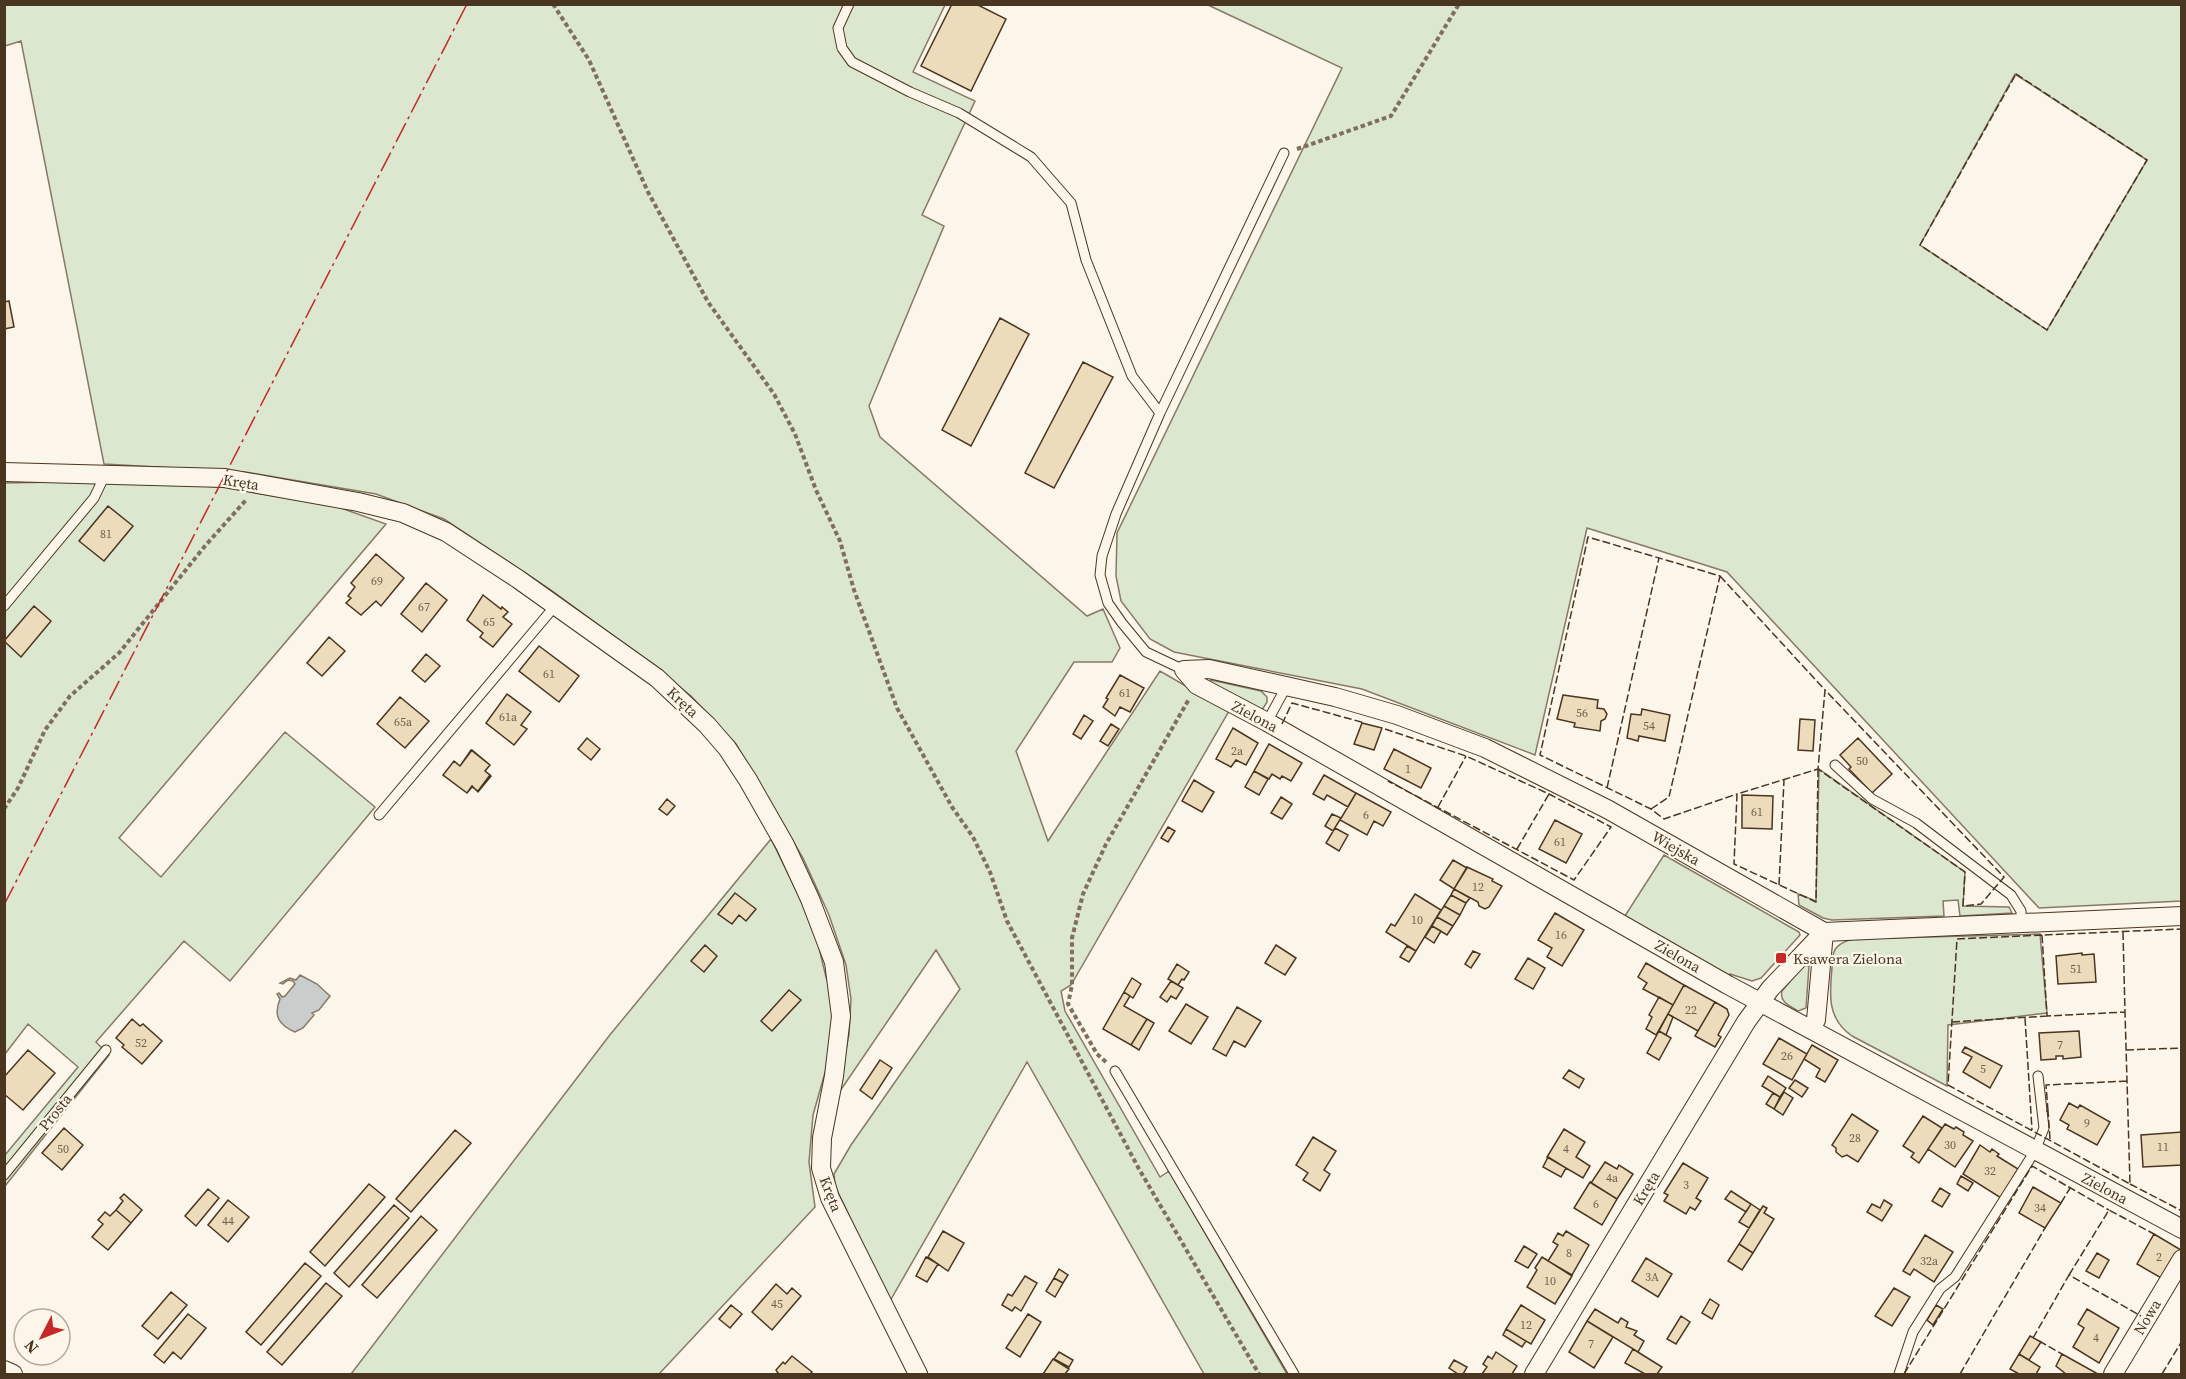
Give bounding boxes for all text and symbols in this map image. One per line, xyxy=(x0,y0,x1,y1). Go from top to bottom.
street label: Kręta xyxy=(221,469,261,495)
house number: 81 xyxy=(100,526,112,542)
house number: 69 xyxy=(371,573,383,589)
house number: 67 xyxy=(418,599,430,615)
house number: 65 xyxy=(483,614,495,630)
house number: 61 xyxy=(543,666,555,682)
street label: Kręta xyxy=(663,682,704,722)
house number: 61 xyxy=(1119,685,1131,701)
street label: Zielona xyxy=(1228,695,1282,737)
house number: 56 xyxy=(1576,705,1588,721)
house number: 61a xyxy=(499,709,518,725)
house number: 65a xyxy=(394,714,413,730)
house number: 54 xyxy=(1643,718,1655,734)
house number: 2a xyxy=(1231,743,1244,759)
house number: 50 xyxy=(1856,753,1868,769)
house number: 1 xyxy=(1405,761,1411,777)
house number: 61 xyxy=(1751,804,1763,820)
house number: 6 xyxy=(1363,807,1369,823)
street label: Wiejska xyxy=(1648,826,1704,870)
house number: 61 xyxy=(1554,834,1566,850)
house number: 12 xyxy=(1472,879,1484,895)
house number: 10 xyxy=(1411,912,1423,928)
house number: 16 xyxy=(1555,927,1567,943)
street label: Zielona xyxy=(1651,934,1705,978)
place label: Ksawera Zielona xyxy=(1793,948,1903,969)
marker: Ksawera Zielona xyxy=(1774,951,1788,965)
house number: 51 xyxy=(2070,961,2082,977)
house number: 22 xyxy=(1685,1002,1697,1018)
house number: 52 xyxy=(135,1035,147,1051)
house number: 7 xyxy=(2057,1037,2063,1053)
house number: 26 xyxy=(1781,1048,1793,1064)
house number: 5 xyxy=(1980,1061,1986,1077)
street label: Prosta xyxy=(34,1089,77,1135)
house number: 9 xyxy=(2084,1115,2090,1131)
house number: 28 xyxy=(1849,1130,1861,1146)
house number: 30 xyxy=(1944,1137,1956,1153)
house number: 11 xyxy=(2157,1139,2169,1155)
house number: 50 xyxy=(57,1141,69,1157)
house number: 4 xyxy=(1563,1141,1569,1157)
house number: 32 xyxy=(1984,1163,1996,1179)
street label: Kręta xyxy=(1628,1167,1665,1209)
street label: Zielona xyxy=(2078,1167,2132,1209)
house number: 4a xyxy=(1606,1170,1619,1186)
street label: Kręta xyxy=(815,1173,847,1215)
house number: 3 xyxy=(1683,1177,1689,1193)
house number: 6 xyxy=(1593,1196,1599,1212)
house number: 34 xyxy=(2034,1200,2046,1216)
house number: 44 xyxy=(222,1213,234,1229)
house number: 8 xyxy=(1566,1245,1572,1261)
house number: 2 xyxy=(2156,1249,2162,1265)
house number: 32a xyxy=(1920,1253,1939,1269)
house number: 3A xyxy=(1645,1269,1659,1285)
house number: 10 xyxy=(1544,1273,1556,1289)
street label: Nowa xyxy=(2128,1295,2166,1339)
house number: 45 xyxy=(771,1296,783,1312)
north arrow xyxy=(12,1307,72,1367)
house number: 12 xyxy=(1520,1317,1532,1333)
house number: 4 xyxy=(2093,1330,2099,1346)
text: N xyxy=(19,1335,43,1359)
house number: 7 xyxy=(1588,1336,1594,1352)

